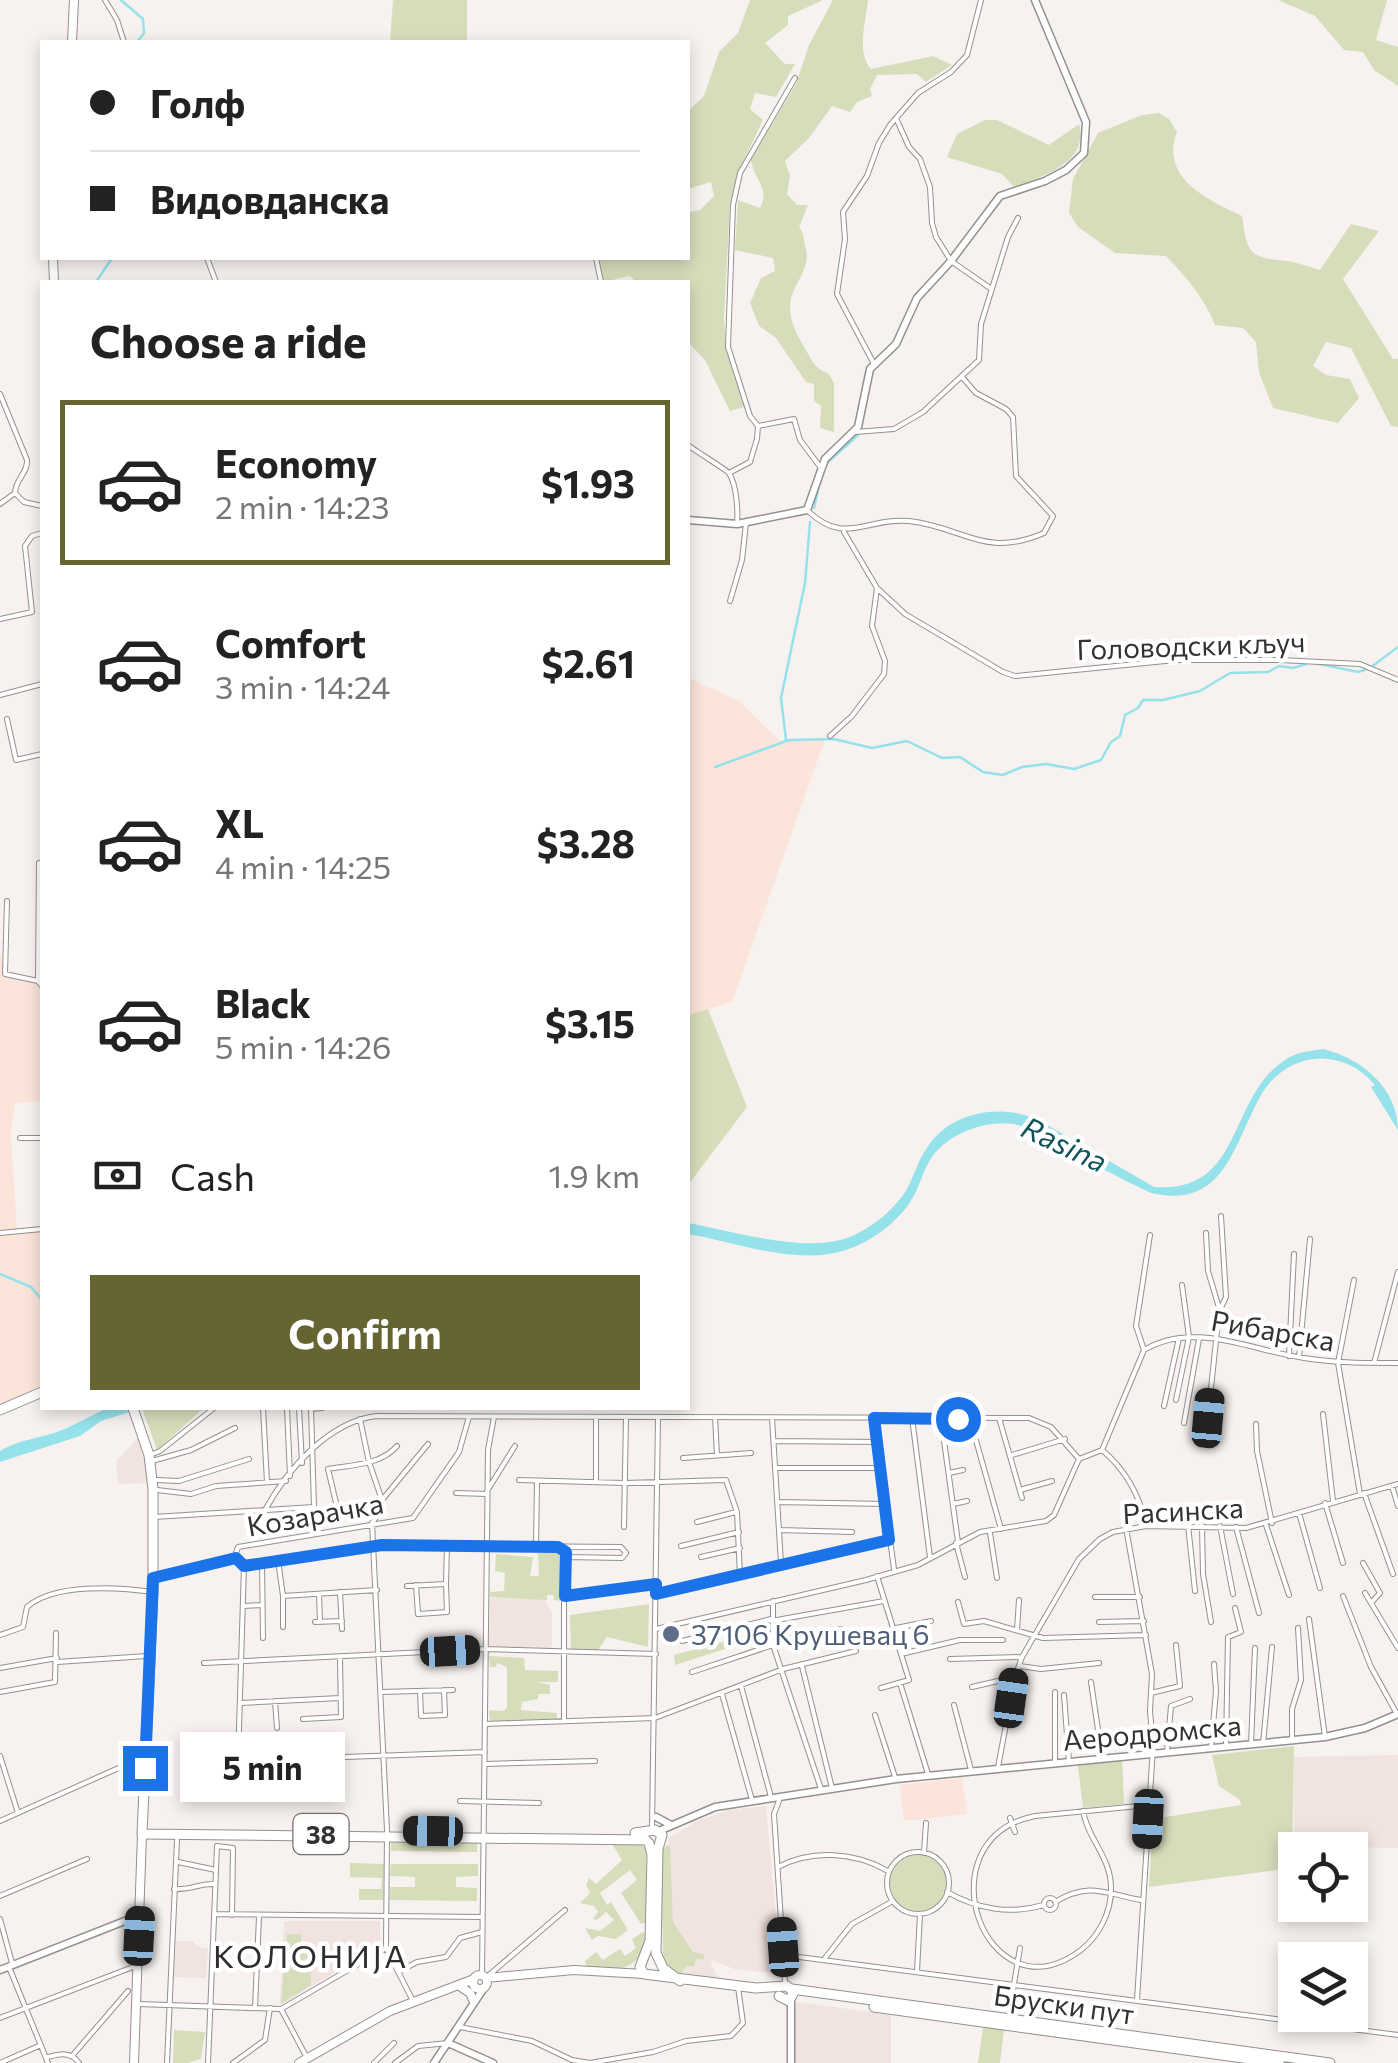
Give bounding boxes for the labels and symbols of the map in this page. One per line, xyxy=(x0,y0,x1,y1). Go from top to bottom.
street label: Головодски кључ xyxy=(1076,624,1306,666)
water label: Rasina xyxy=(1016,1107,1114,1179)
street label: Рибарска xyxy=(1209,1302,1337,1358)
car xyxy=(1190,1387,1226,1449)
route start xyxy=(936,1397,981,1442)
street label: Козарачка xyxy=(244,1485,386,1543)
street label: Расинска xyxy=(1122,1490,1244,1530)
place label: 37106 Крушевац 6 xyxy=(691,1617,930,1651)
marker: 37106 Крушевац 6 xyxy=(660,1623,682,1645)
car xyxy=(419,1634,481,1668)
car xyxy=(992,1666,1030,1730)
street label: Аеродромска xyxy=(1061,1707,1243,1757)
callout: 5 min xyxy=(180,1733,345,1803)
route end xyxy=(123,1746,168,1791)
car xyxy=(1131,1788,1165,1850)
road number: 38 xyxy=(294,1814,348,1854)
car xyxy=(403,1815,463,1847)
car xyxy=(122,1905,156,1967)
car xyxy=(766,1916,800,1978)
district label: КОЛОНИЈА xyxy=(213,1935,409,1975)
street label: Бруски пут xyxy=(992,1977,1136,2031)

